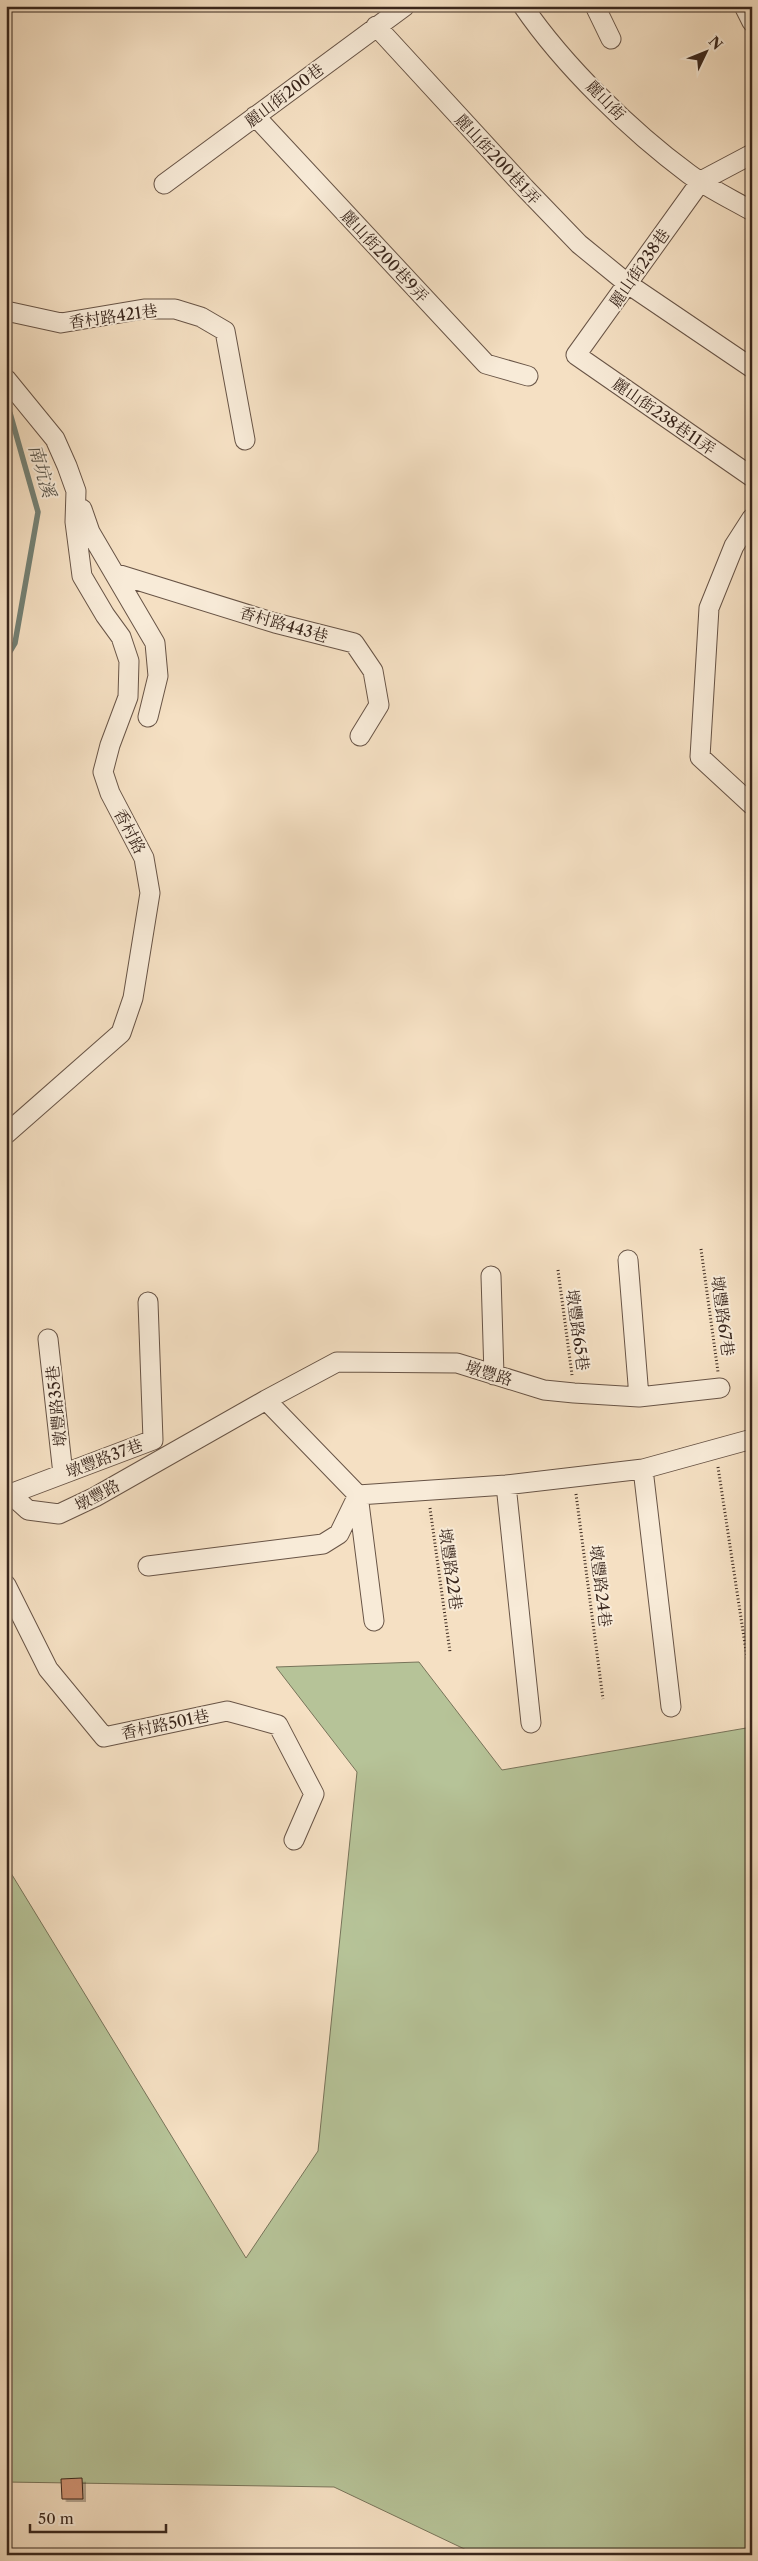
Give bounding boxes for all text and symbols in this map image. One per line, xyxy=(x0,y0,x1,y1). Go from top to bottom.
north arrow xyxy=(680,28,730,78)
text: N xyxy=(705,33,726,54)
street label: 麗山街200巷 xyxy=(241,59,327,131)
street label: 麗山街 xyxy=(582,76,630,124)
street label: 麗山街200巷1弄 xyxy=(451,110,545,208)
street label: 麗山街200巷9弄 xyxy=(337,206,433,306)
street label: 麗山街238巷 xyxy=(605,225,673,311)
street label: 香村路421巷 xyxy=(67,300,159,332)
street label: 麗山街238巷11弄 xyxy=(609,373,719,459)
water label: 南坑溪 xyxy=(24,442,61,502)
street label: 香村路443巷 xyxy=(237,602,331,646)
street label: 香村路 xyxy=(110,805,150,857)
street label: 墩豐路67巷 xyxy=(707,1274,739,1358)
street label: 墩豐路65巷 xyxy=(562,1288,594,1372)
street label: 墩豐路 xyxy=(463,1356,515,1390)
street label: 墩豐路35巷 xyxy=(42,1364,70,1448)
street label: 墩豐路37巷 xyxy=(63,1434,145,1482)
street label: 墩豐路 xyxy=(71,1475,123,1515)
street label: 墩豐路22巷 xyxy=(435,1527,467,1611)
street label: 墩豐路24巷 xyxy=(586,1544,616,1628)
street label: 香村路501巷 xyxy=(119,1705,211,1743)
scale bar xyxy=(30,2501,166,2533)
text: 50 m xyxy=(38,2509,74,2528)

